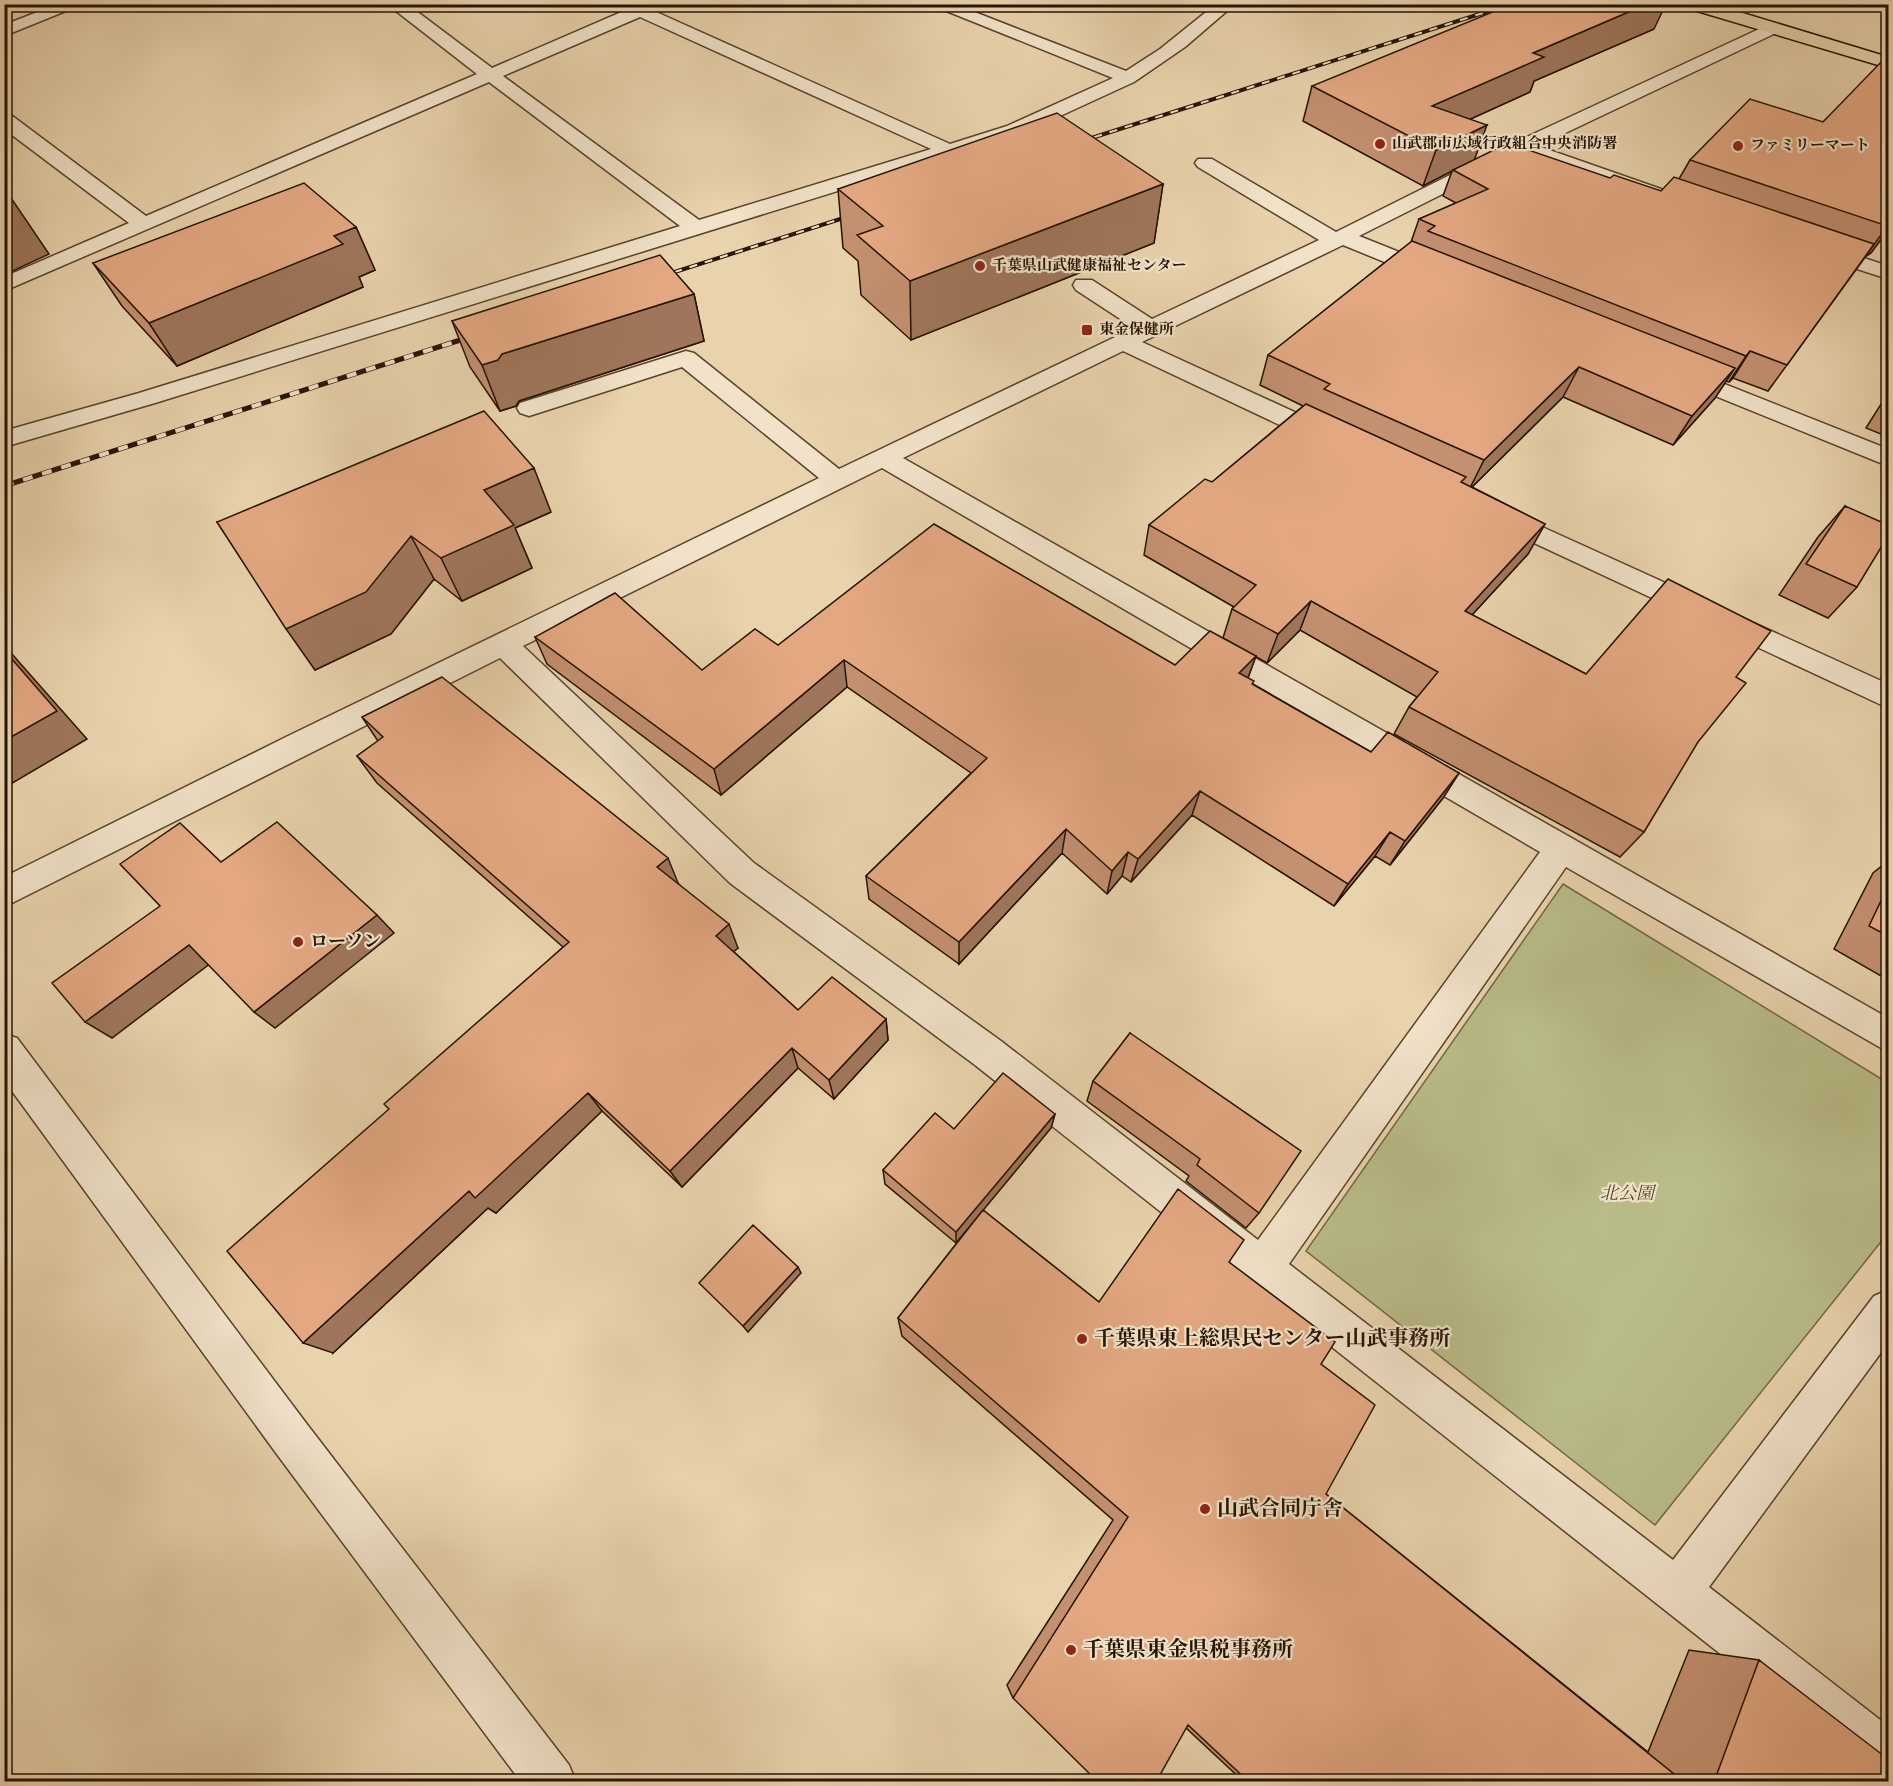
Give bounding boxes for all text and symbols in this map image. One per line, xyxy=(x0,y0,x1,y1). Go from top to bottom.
place label: 山武郡市広域行政組合中央消防署 xyxy=(1392,135,1617,152)
marker: 山武郡市広域行政組合中央消防署 xyxy=(1373,137,1387,151)
place label: ファミリーマート xyxy=(1750,138,1870,154)
marker: ファミリーマート xyxy=(1731,139,1745,153)
place label: 千葉県山武健康福祉センター xyxy=(992,257,1186,274)
marker: 千葉県山武健康福祉センター xyxy=(973,259,987,273)
place label: 東金保健所 xyxy=(1099,321,1174,338)
marker: 東金保健所 xyxy=(1080,323,1094,337)
place label: ローソン xyxy=(310,933,381,951)
marker: ローソン xyxy=(291,935,305,949)
park label: 北公園 xyxy=(1600,1184,1657,1203)
place label: 千葉県東上総県民センター山武事務所 xyxy=(1094,1327,1450,1350)
marker: 千葉県東上総県民センター山武事務所 xyxy=(1075,1332,1089,1346)
place label: 山武合同庁舎 xyxy=(1217,1497,1343,1520)
marker: 山武合同庁舎 xyxy=(1198,1502,1212,1516)
place label: 千葉県東金県税事務所 xyxy=(1083,1637,1293,1661)
marker: 千葉県東金県税事務所 xyxy=(1064,1643,1078,1657)

